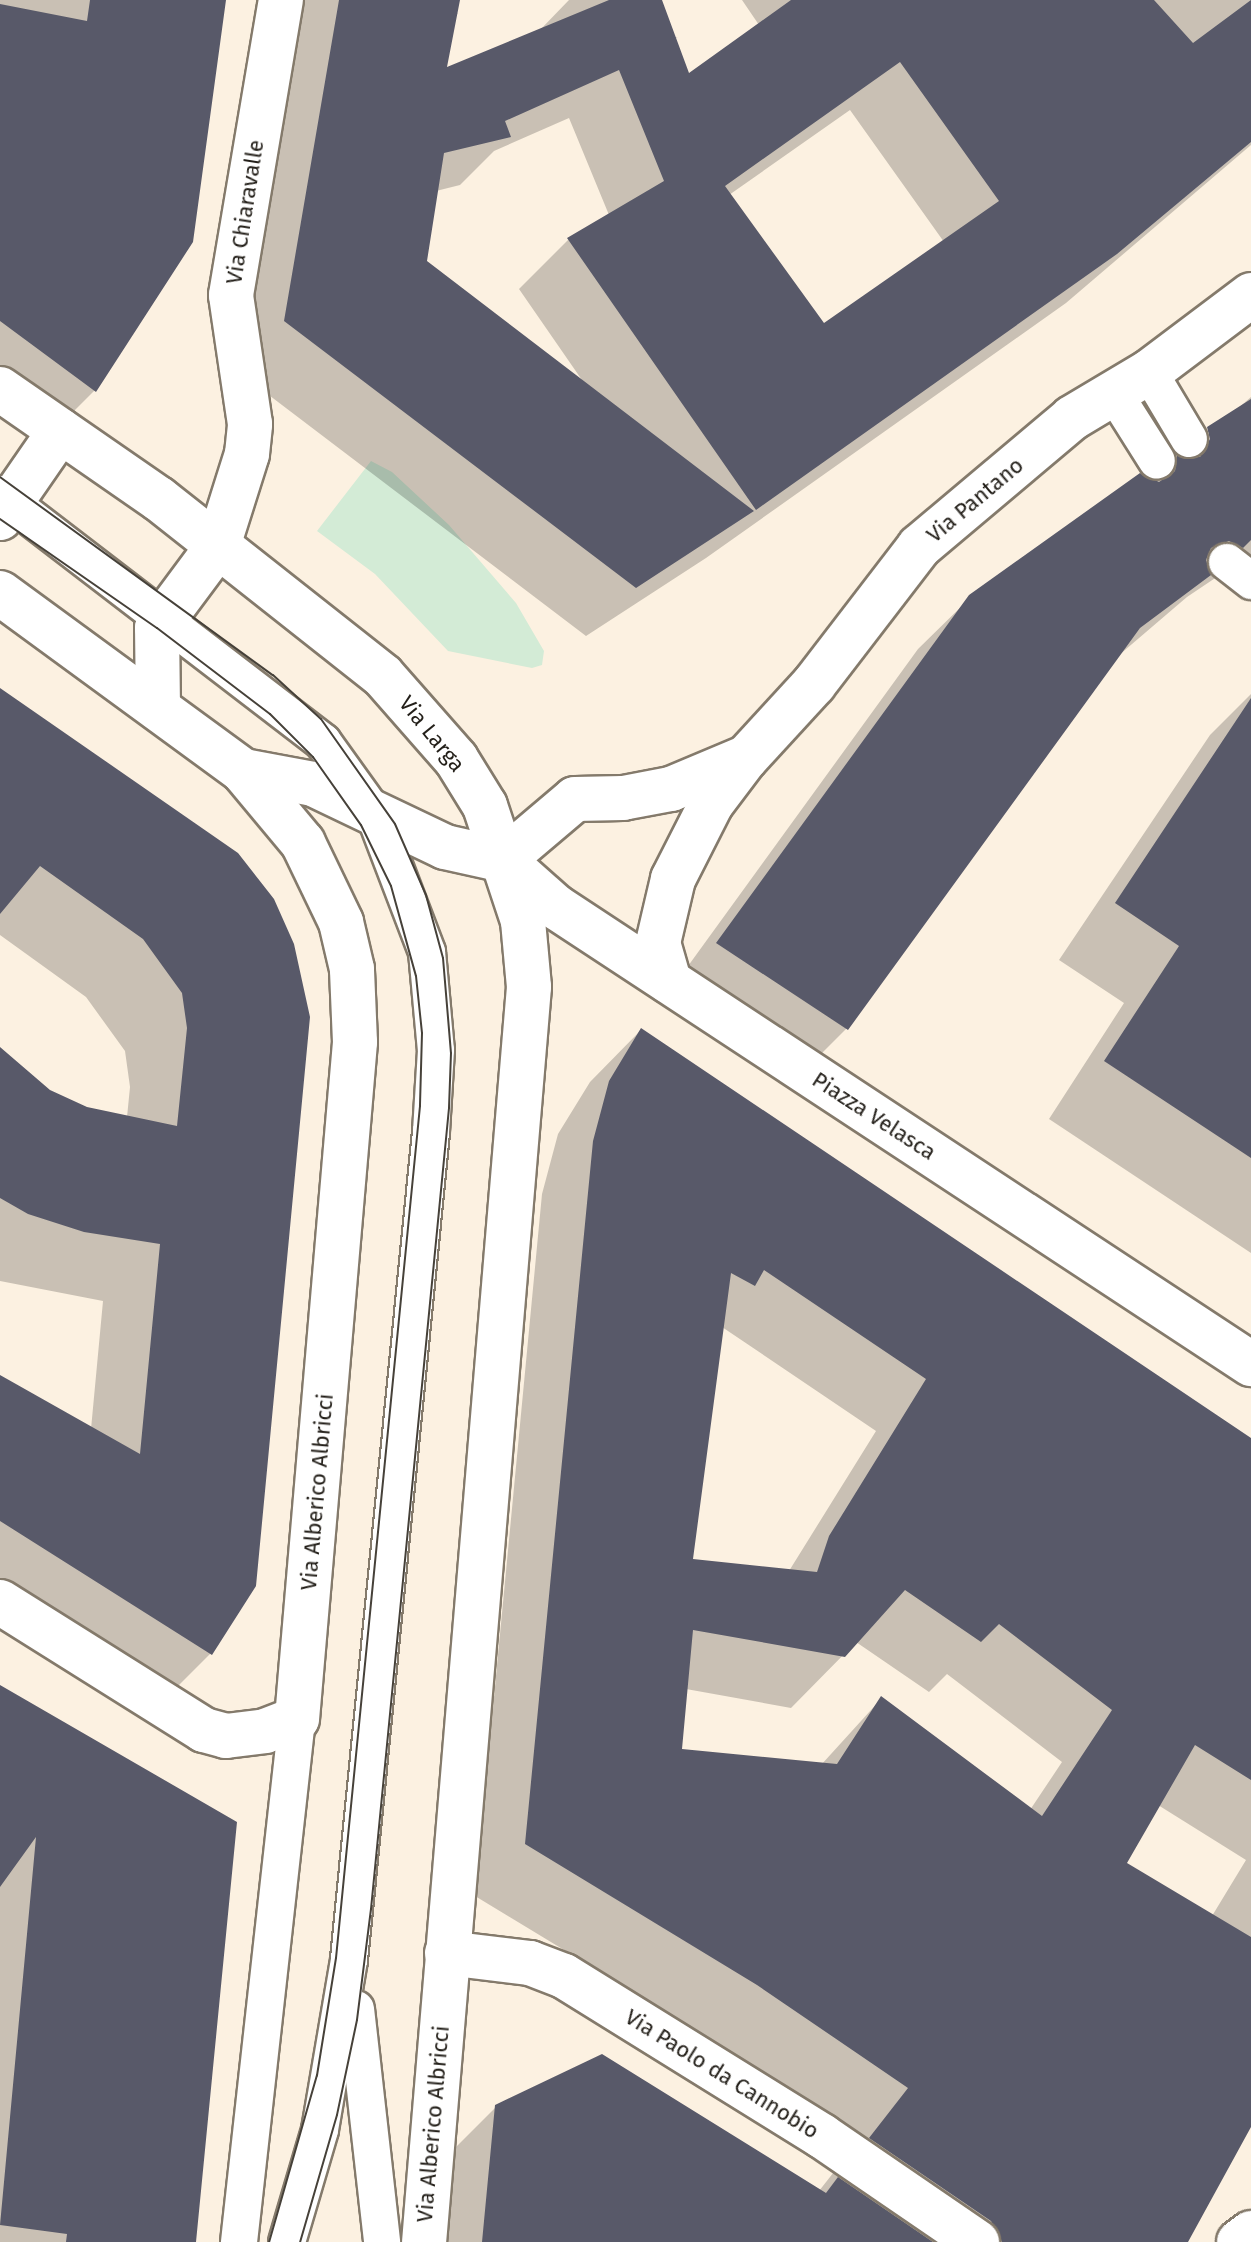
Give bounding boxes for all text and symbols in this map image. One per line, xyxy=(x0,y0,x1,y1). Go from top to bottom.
street label: Via Chiaravalle xyxy=(221,138,269,286)
street label: Via Pantano xyxy=(921,452,1029,548)
street label: Via Larga xyxy=(393,691,471,777)
street label: Piazza Velasca xyxy=(807,1066,941,1166)
street label: Via Alberico Albricci xyxy=(295,1393,339,1591)
street label: Via Paolo da Cannobio xyxy=(620,2004,824,2144)
street label: Via Alberico Albricci xyxy=(411,2025,455,2223)

